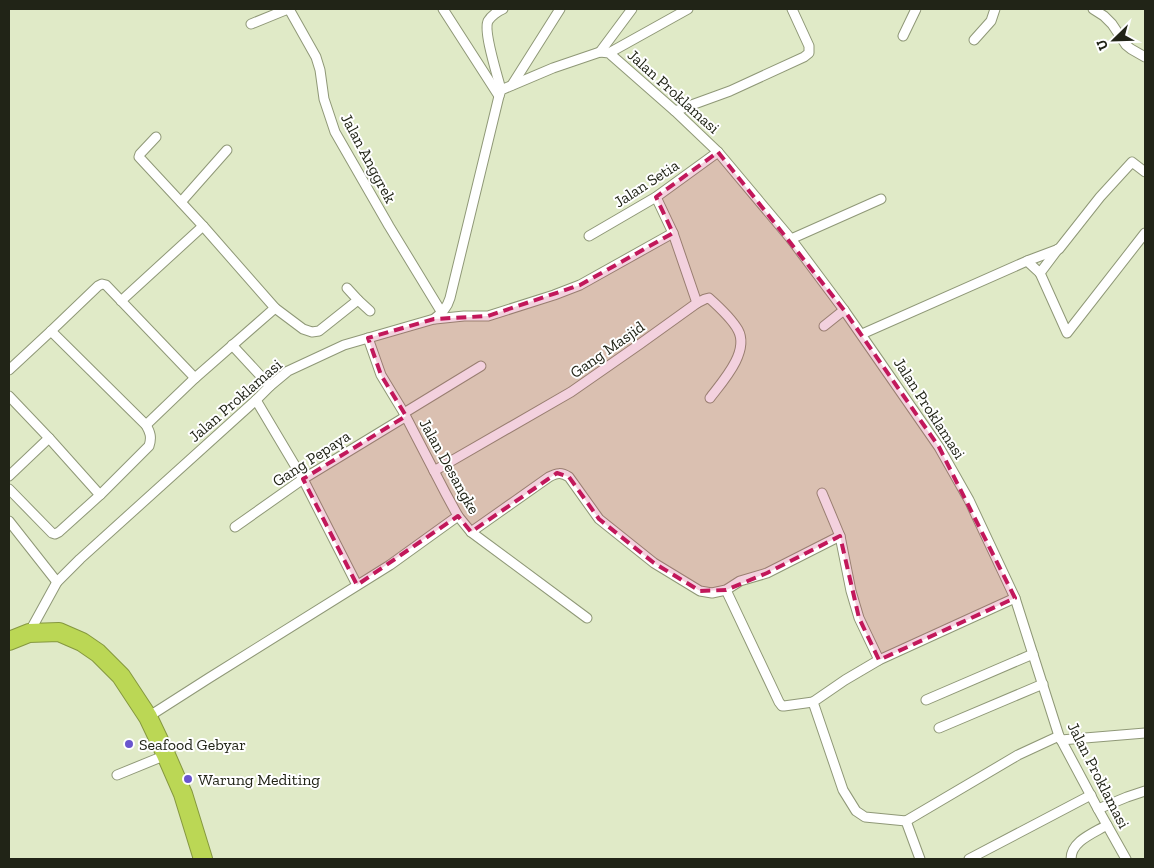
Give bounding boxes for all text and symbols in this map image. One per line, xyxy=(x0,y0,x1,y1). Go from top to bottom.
north arrow xyxy=(1089,15,1139,65)
text: U xyxy=(1093,37,1112,53)
street label: Jalan Proklamasi xyxy=(624,45,724,138)
street label: Jalan Anggrek xyxy=(337,110,400,207)
street label: Jalan Setia xyxy=(610,155,683,211)
street label: Gang Masjid xyxy=(566,317,648,382)
street label: Jalan Proklamasi xyxy=(890,354,970,463)
street label: Jalan Proklamasi xyxy=(185,355,286,446)
street label: Jalan Desangke xyxy=(415,415,484,517)
street label: Gang Pepaya xyxy=(269,426,354,491)
street label: Jalan Proklamasi xyxy=(1064,719,1134,832)
place label: Seafood Gebyar xyxy=(139,735,246,754)
marker: Seafood Gebyar xyxy=(123,738,135,750)
place label: Warung Mediting xyxy=(198,770,320,789)
marker: Warung Mediting xyxy=(182,773,194,785)

